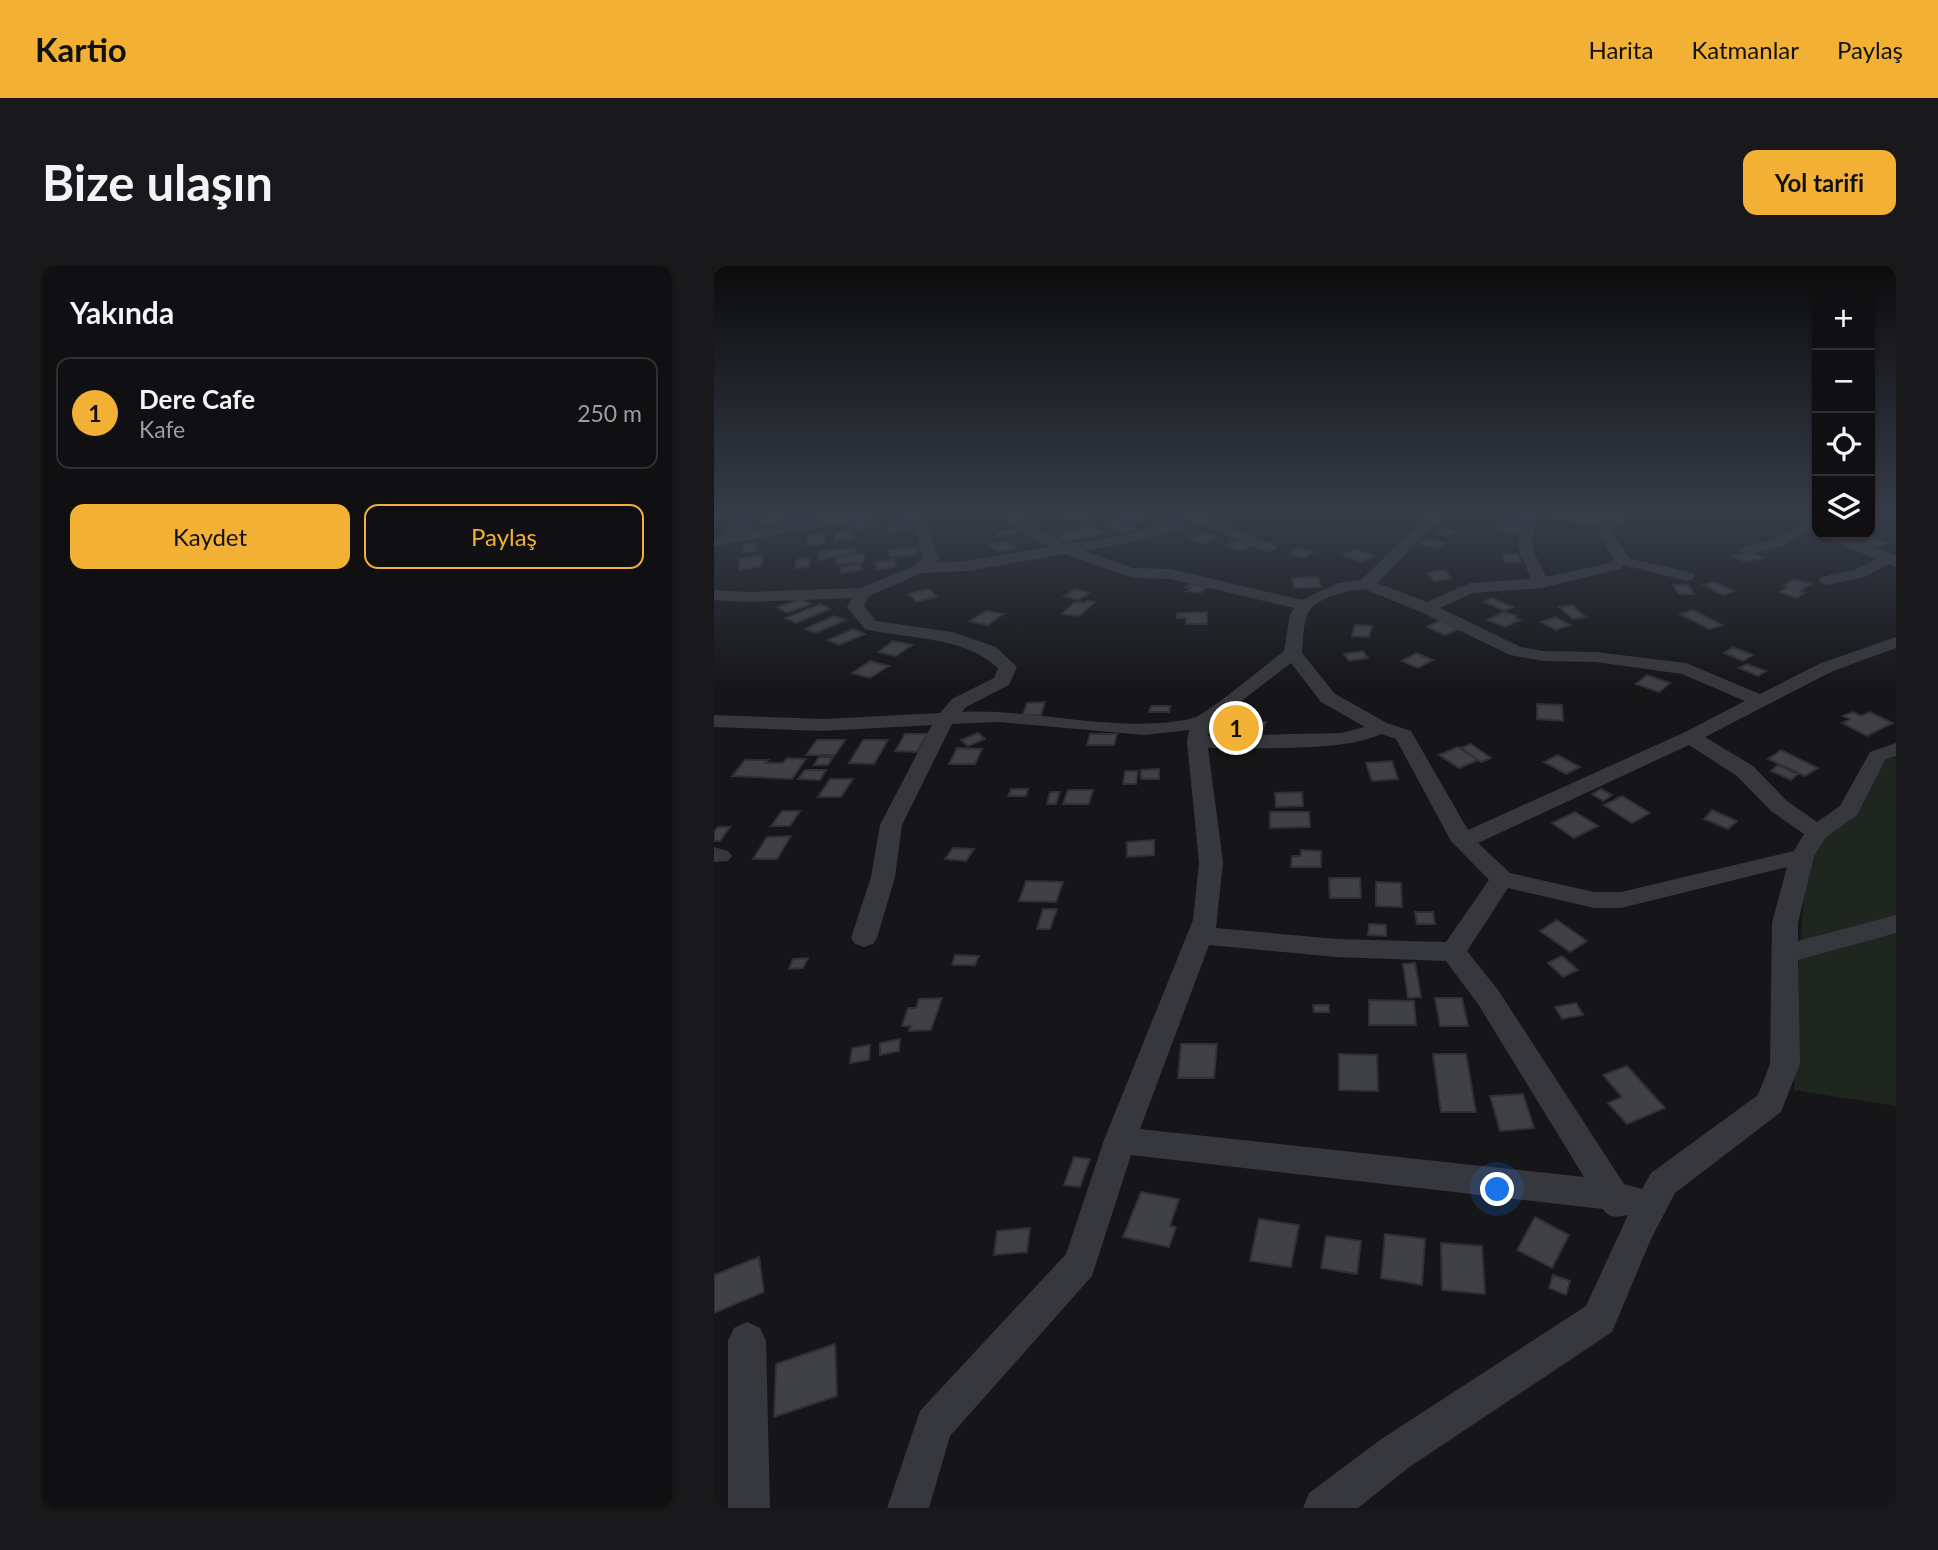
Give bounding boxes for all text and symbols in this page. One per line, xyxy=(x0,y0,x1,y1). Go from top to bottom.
text: Kartio xyxy=(35,29,127,69)
text: Harita xyxy=(1588,35,1653,64)
text: Katmanlar xyxy=(1691,35,1799,64)
text: Paylaş xyxy=(1837,35,1903,64)
button: Yol tarifi xyxy=(1743,150,1896,215)
text: Bize ulaşın xyxy=(42,153,273,211)
map controls xyxy=(1812,287,1875,539)
button: + xyxy=(1812,287,1875,350)
text: Yakında xyxy=(70,294,174,330)
button: − xyxy=(1812,350,1875,413)
text: Dere Cafe xyxy=(139,383,255,415)
text: 1 xyxy=(88,399,102,427)
text: 250 m xyxy=(577,399,642,427)
button: locate xyxy=(1812,413,1875,476)
text: Kafe xyxy=(139,415,185,443)
button: layers xyxy=(1812,476,1875,539)
button: Kaydet xyxy=(70,504,350,569)
button: Paylaş xyxy=(364,504,644,569)
pin: 1 xyxy=(1213,702,1259,754)
your location xyxy=(1480,1172,1514,1206)

